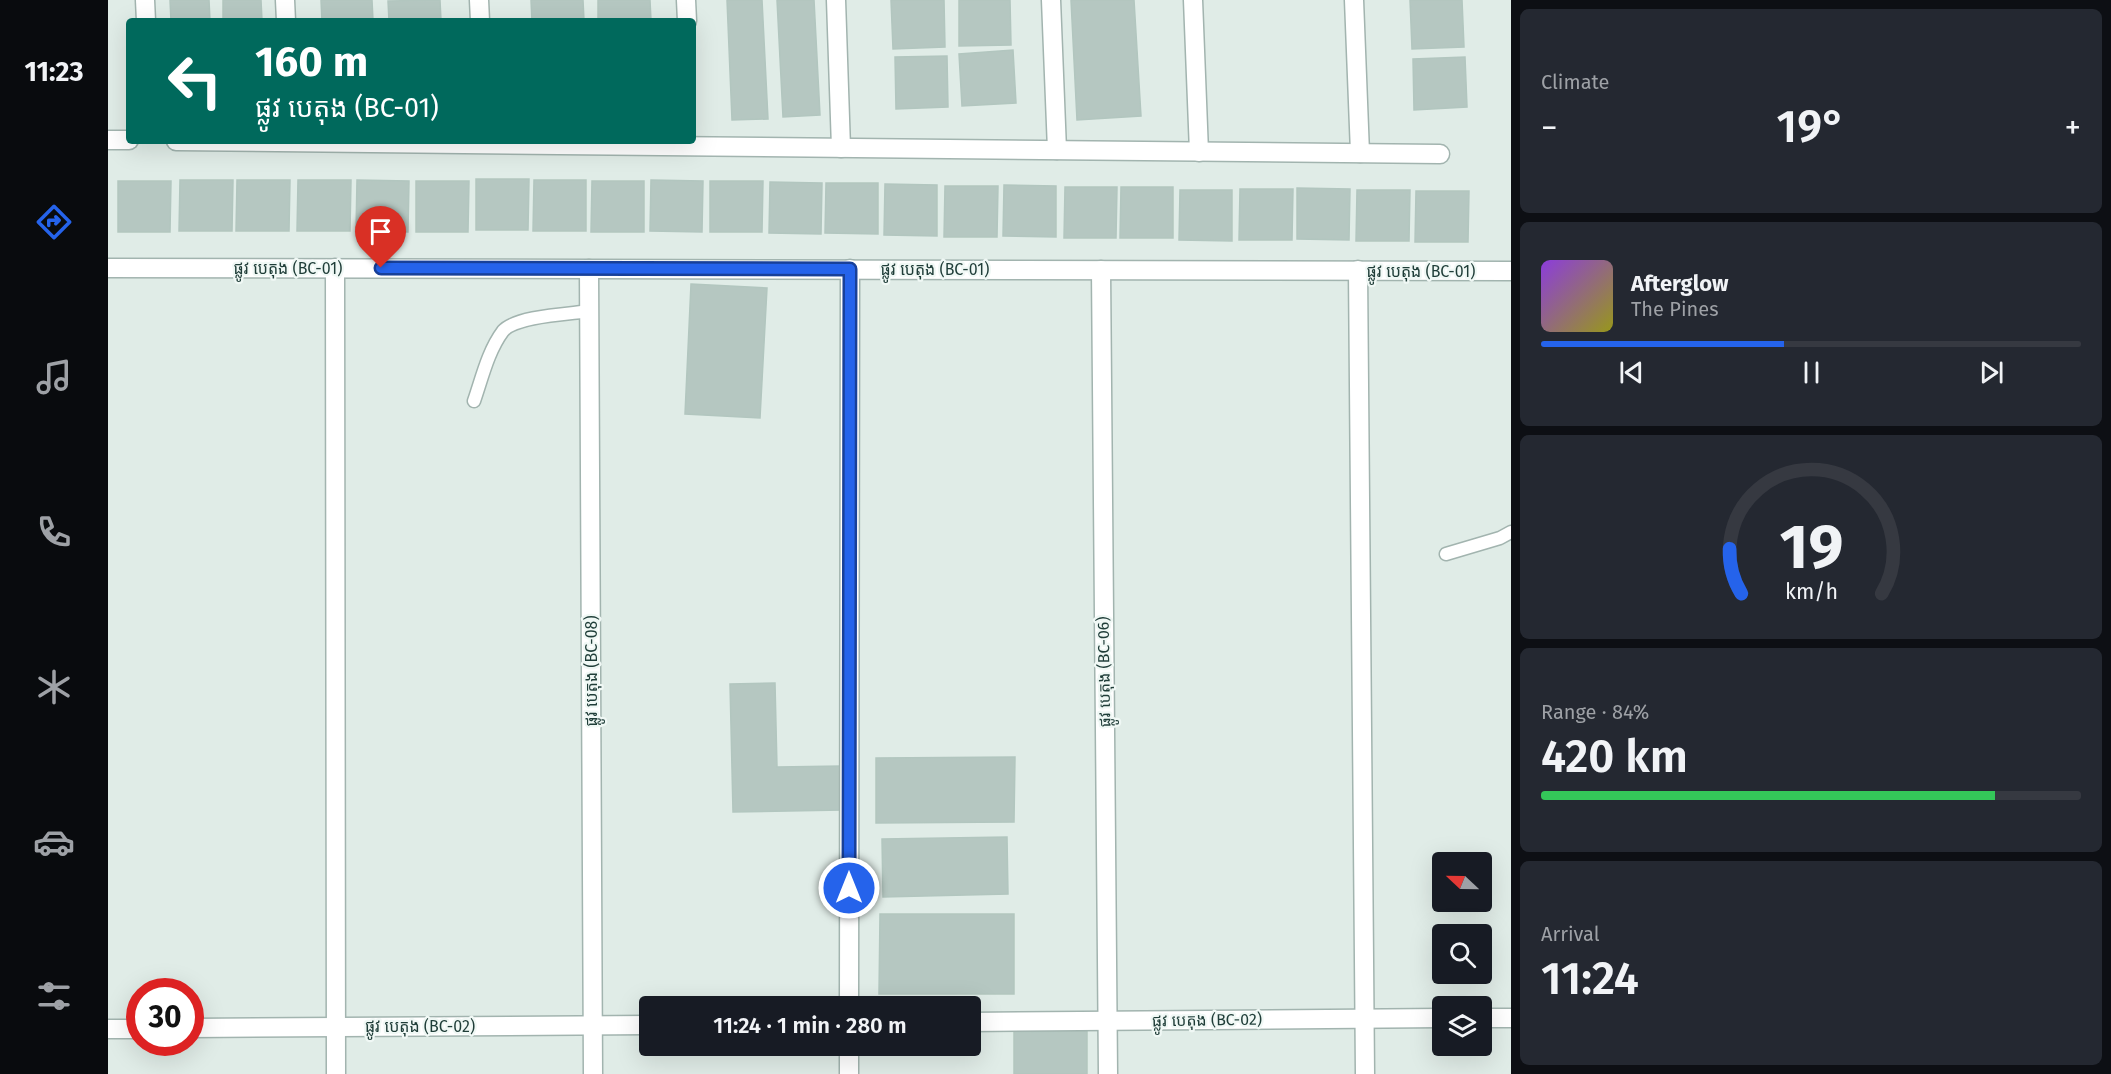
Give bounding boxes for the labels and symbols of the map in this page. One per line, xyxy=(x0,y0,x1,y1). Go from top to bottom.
pin xyxy=(355,206,406,268)
street label: ផ្លូវ បេតុង (BC-01) xyxy=(234,259,342,282)
street label: ផ្លូវ បេតុង (BC-01) xyxy=(881,260,989,283)
street label: ផ្លូវ បេតុង (BC-01) xyxy=(1367,262,1475,285)
street label: ផ្លូវ បេតុង (BC-08) xyxy=(582,615,605,727)
street label: ផ្លូវ បេតុង (BC-06) xyxy=(1094,616,1119,728)
north arrow xyxy=(1432,852,1492,912)
position arrow xyxy=(817,856,881,920)
speed limit sign: 30 xyxy=(126,978,204,1056)
street label: ផ្លូវ បេតុង (BC-02) xyxy=(1152,1010,1262,1035)
street label: ផ្លូវ បេតុង (BC-02) xyxy=(365,1017,475,1040)

